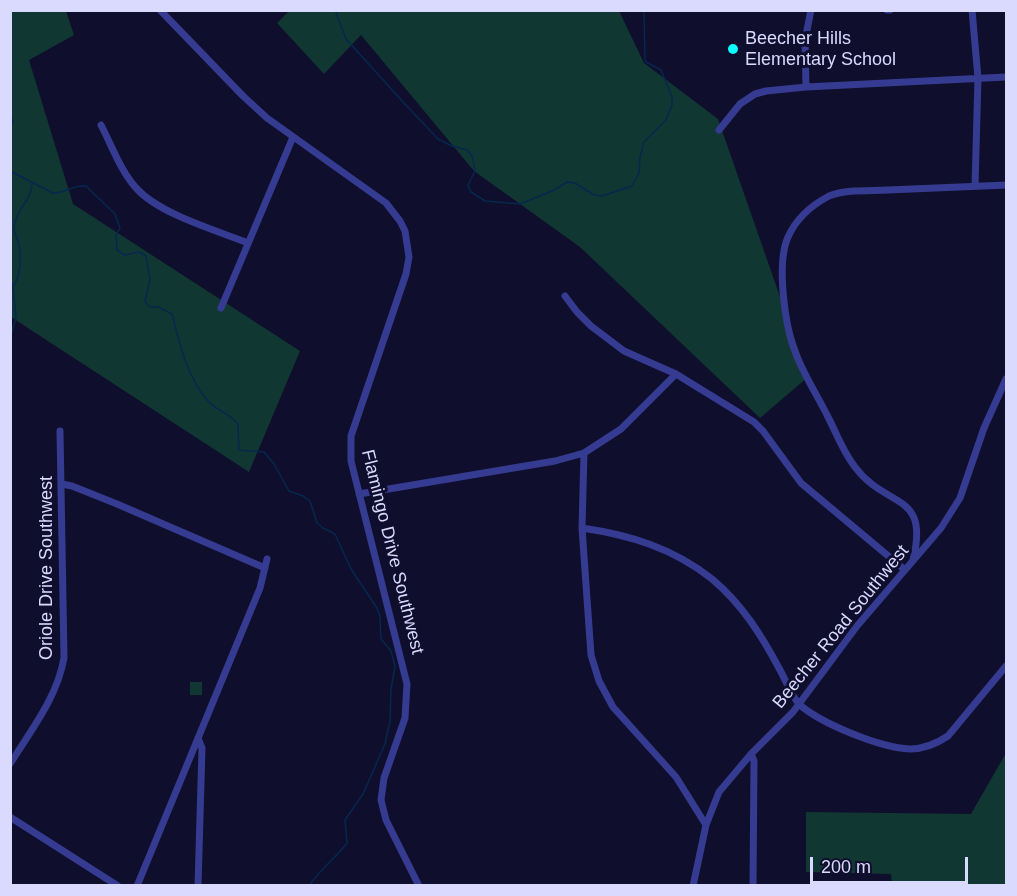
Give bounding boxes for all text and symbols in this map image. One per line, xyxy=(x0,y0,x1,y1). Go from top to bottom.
place label: Beecher Hills Elementary School xyxy=(745,28,896,70)
marker: Beecher Hills Elementary School xyxy=(726,42,740,56)
street label: Flamingo Drive Southwest xyxy=(356,447,428,657)
street label: Oriole Drive Southwest xyxy=(36,476,58,660)
street label: Beecher Road Southwest xyxy=(768,541,914,713)
scale bar xyxy=(813,845,970,883)
text: 200 m xyxy=(821,857,871,877)

